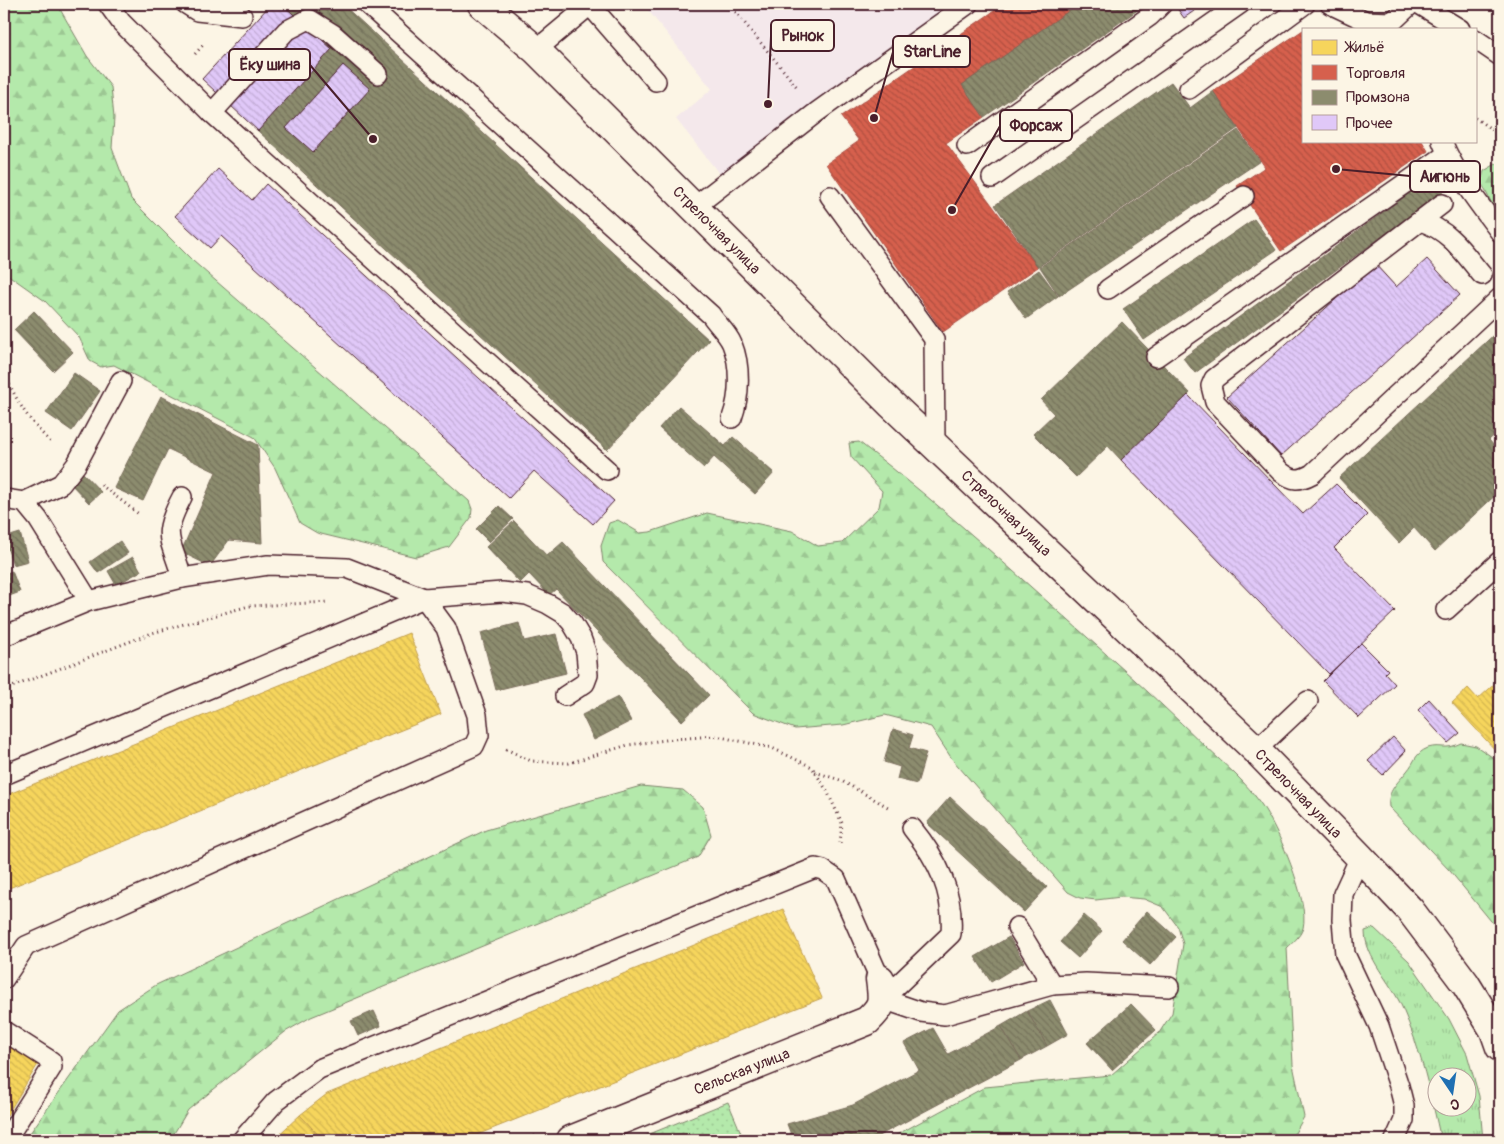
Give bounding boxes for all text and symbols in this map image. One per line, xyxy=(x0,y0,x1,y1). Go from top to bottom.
callout: Рынок xyxy=(771,20,834,51)
text: Рынок xyxy=(781,26,825,46)
legend xyxy=(1302,28,1476,142)
callout: StarLine xyxy=(893,36,970,67)
text: Жильё xyxy=(1344,38,1385,57)
text: StarLine xyxy=(903,42,962,62)
callout: Ёку шина xyxy=(229,49,310,80)
text: Ёку шина xyxy=(240,55,301,75)
text: Торговля xyxy=(1346,64,1405,83)
text: Промзона xyxy=(1346,88,1410,107)
callout: Форсаж xyxy=(1000,110,1072,141)
text: Прочее xyxy=(1346,114,1393,133)
text: Форсаж xyxy=(1009,116,1063,136)
callout: Аигюнь xyxy=(1410,161,1480,192)
text: Аигюнь xyxy=(1420,167,1470,187)
street label: Стрелочная улица xyxy=(668,182,765,278)
street label: Стрелочная улица xyxy=(957,466,1055,560)
street label: Стрелочная улица xyxy=(1251,745,1346,842)
street label: Сельская улица xyxy=(691,1044,792,1099)
north arrow xyxy=(1426,1066,1476,1116)
text: С xyxy=(1448,1095,1461,1114)

